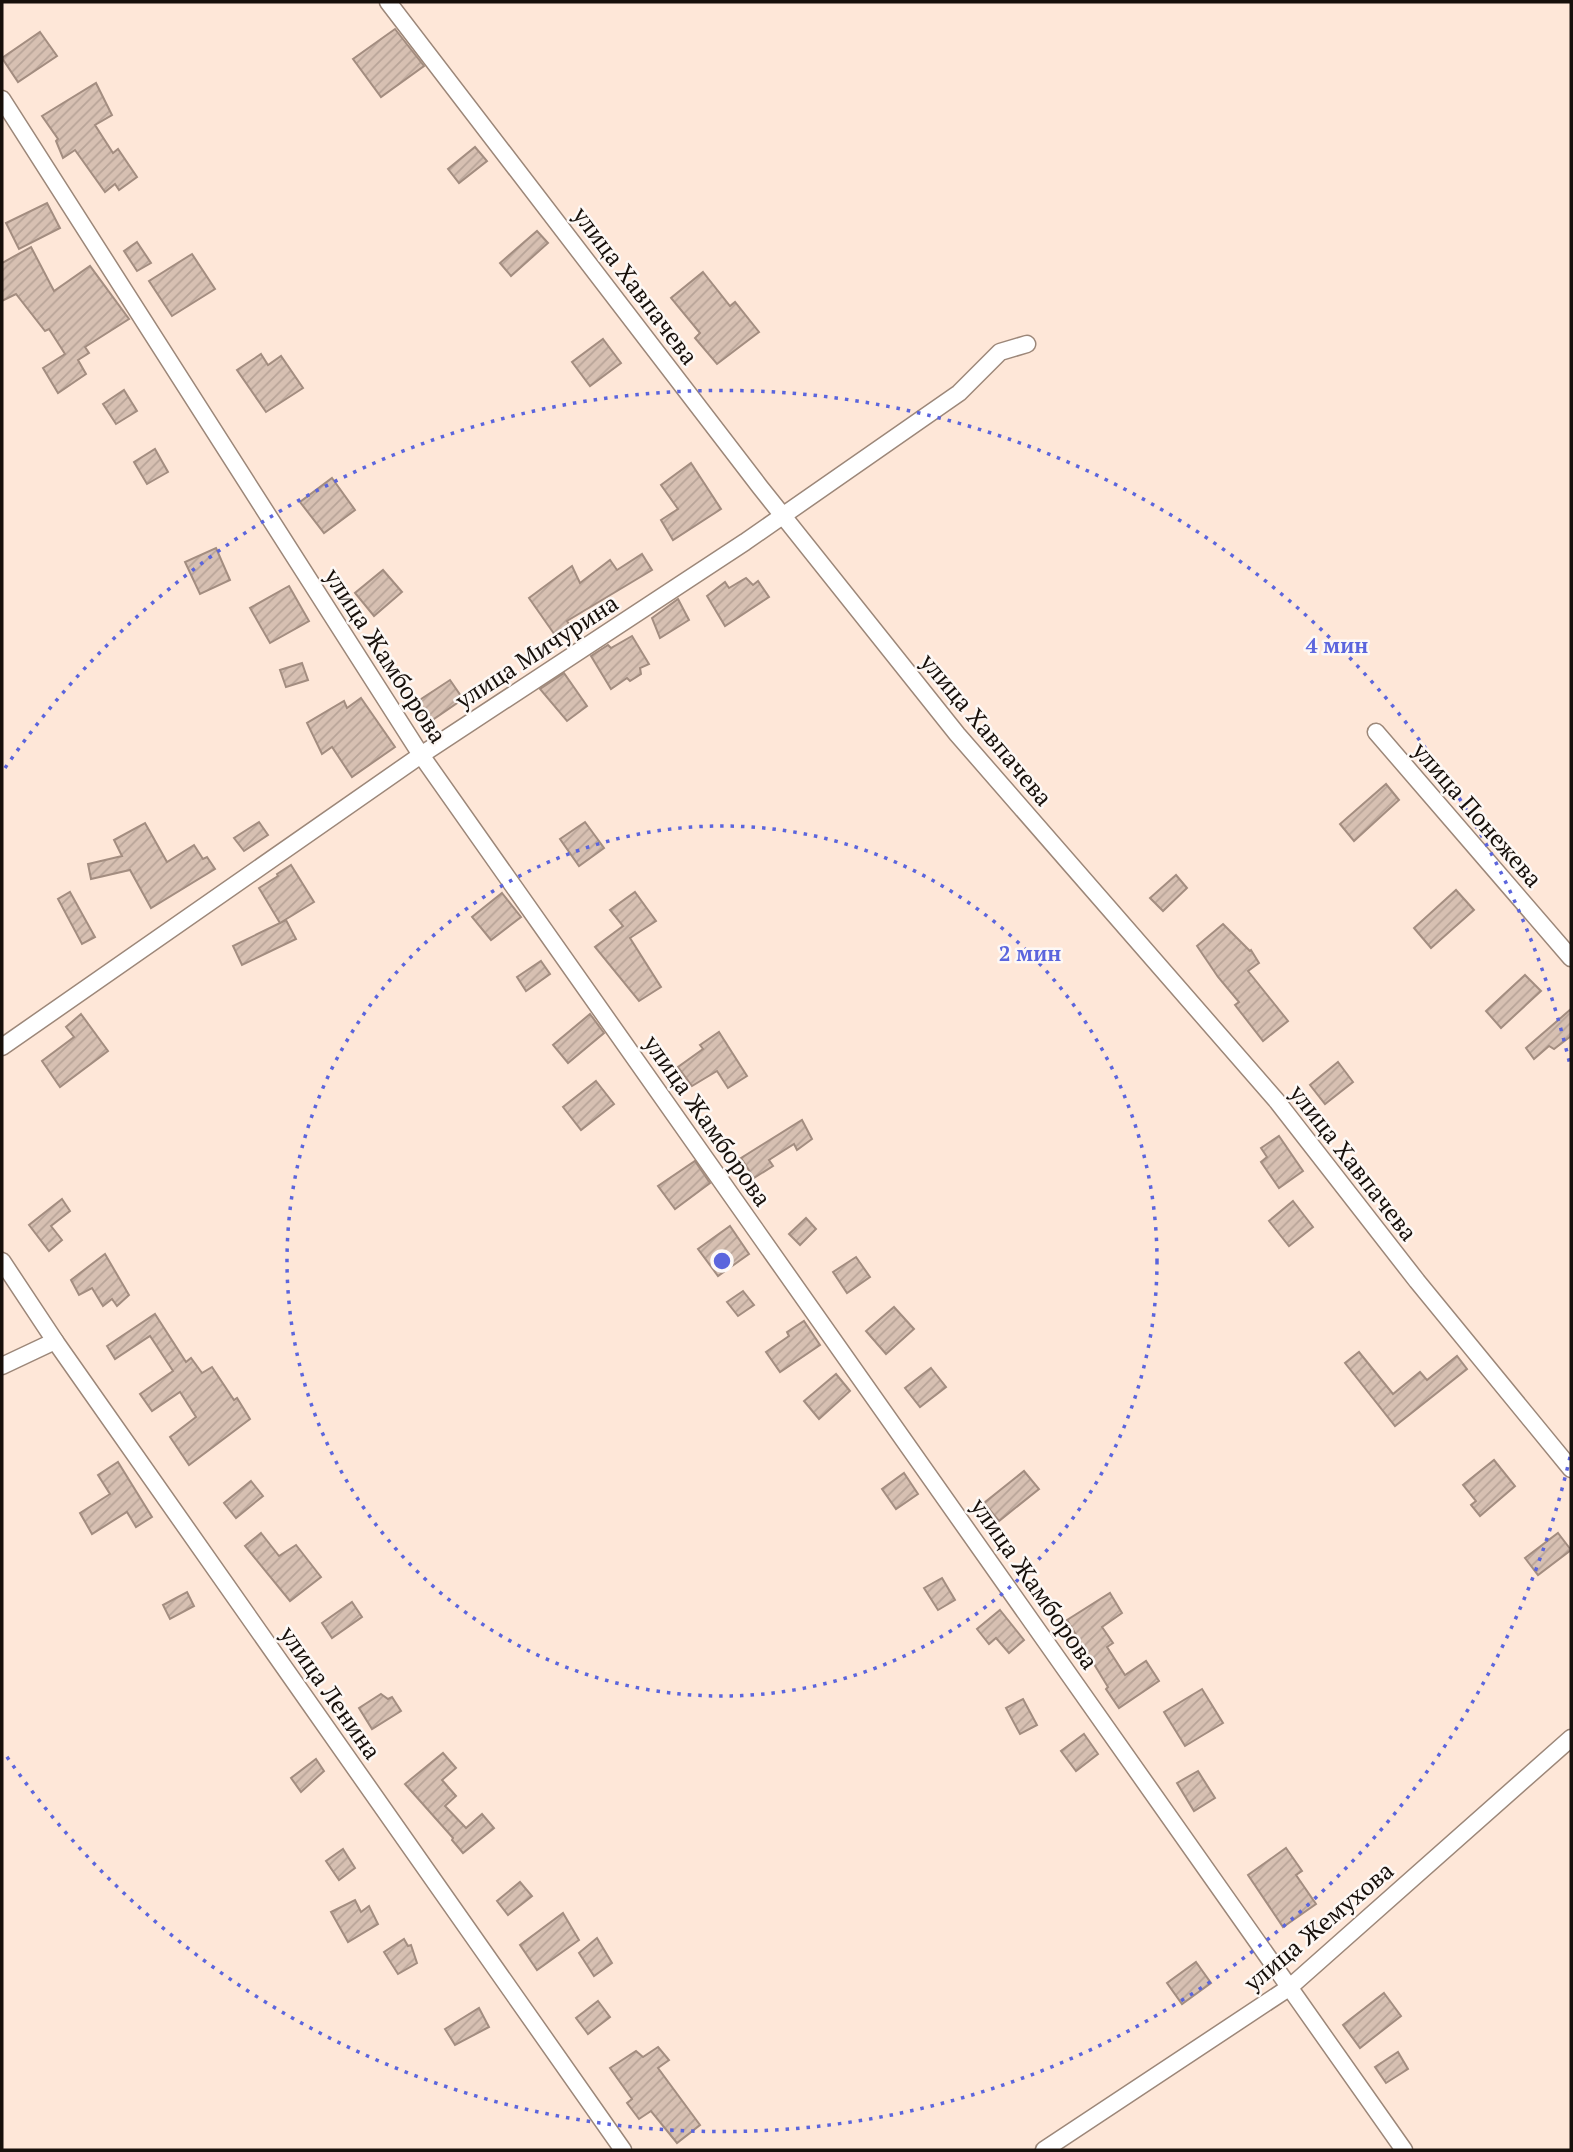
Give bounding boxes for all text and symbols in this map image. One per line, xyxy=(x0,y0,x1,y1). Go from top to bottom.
street label: улица Хавпачева xyxy=(565,199,706,371)
street label: улица Жамборова xyxy=(317,561,454,749)
street label: улица Мичурина xyxy=(448,587,624,716)
text: 4 мин xyxy=(1306,631,1368,659)
street label: улица Хавпачева xyxy=(913,646,1060,812)
street label: улица Понежева xyxy=(1405,734,1550,894)
text: 2 мин xyxy=(999,939,1061,967)
street label: улица Жамборова xyxy=(636,1028,779,1212)
street label: улица Хавпачева xyxy=(1282,1077,1425,1247)
centre of rings xyxy=(710,1249,734,1273)
street label: улица Жамборова xyxy=(963,1491,1106,1675)
street label: улица Ленина xyxy=(272,1619,389,1765)
street label: улица Жемухова xyxy=(1236,1854,1400,1999)

